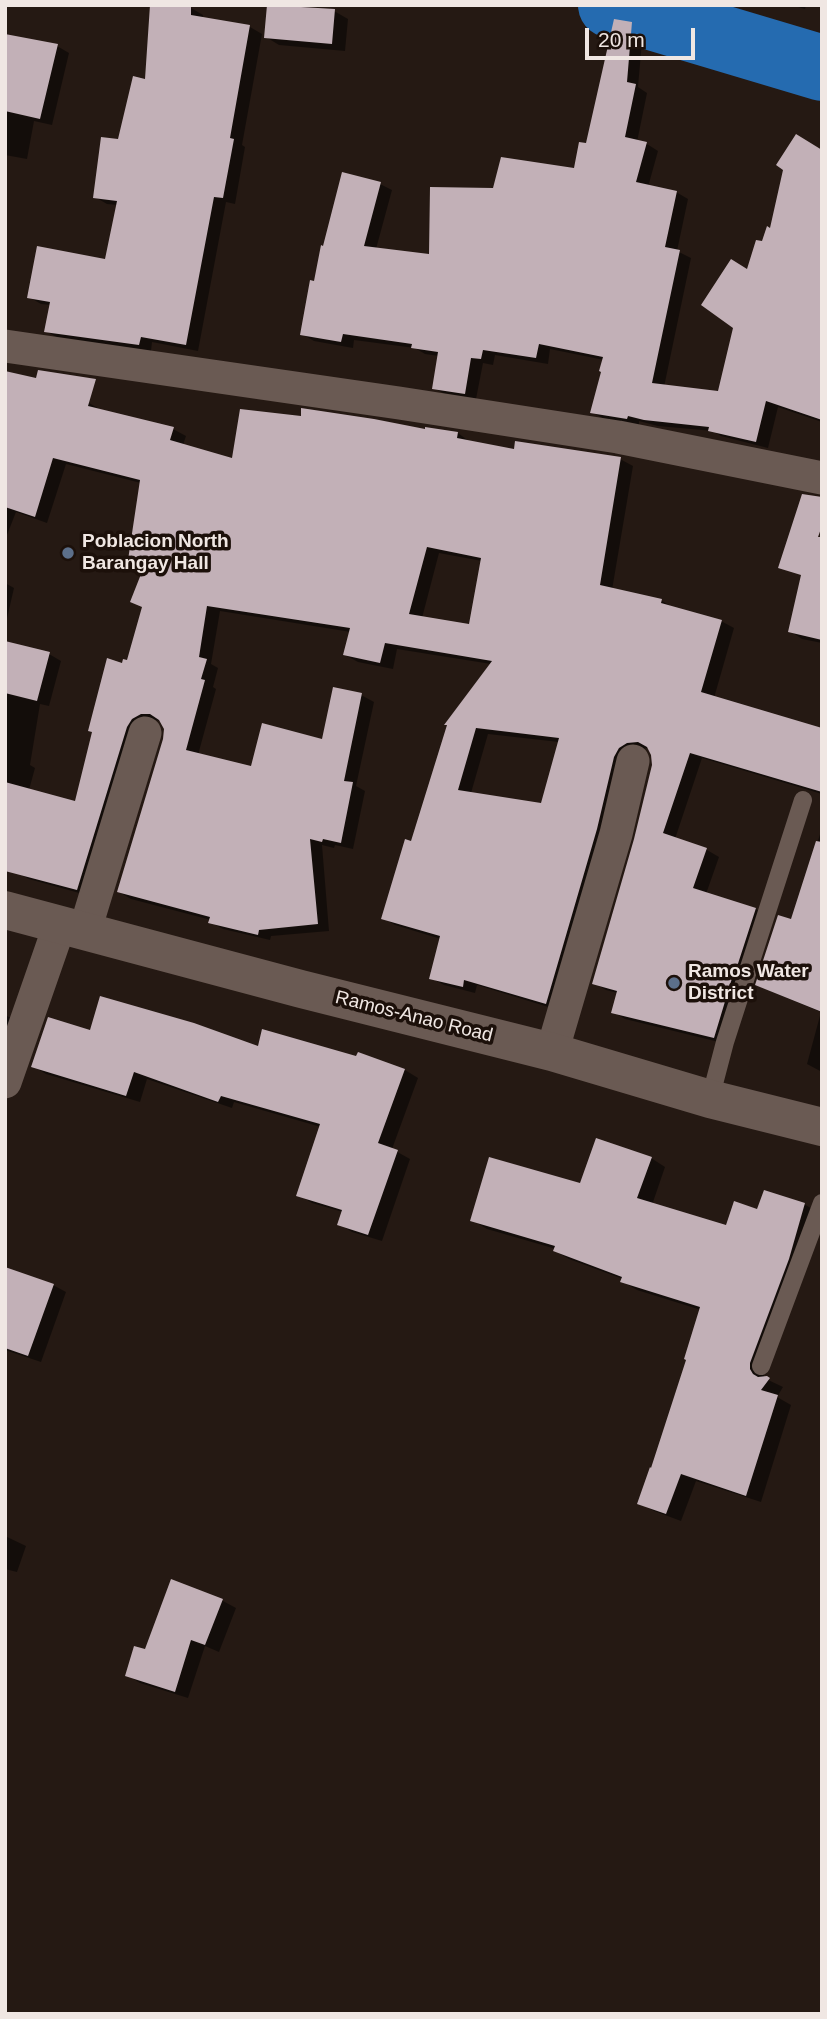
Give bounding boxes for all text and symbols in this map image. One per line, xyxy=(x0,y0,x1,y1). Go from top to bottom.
scale bar xyxy=(589,14,699,58)
text: 20 m xyxy=(598,28,645,51)
place label: Poblacion North Barangay Hall xyxy=(82,531,229,575)
marker: Poblacion North Barangay Hall xyxy=(60,545,76,561)
place label: Ramos Water District xyxy=(688,961,809,1005)
marker: Ramos Water District xyxy=(666,975,682,991)
street label: Ramos-Anao Road xyxy=(333,986,495,1048)

